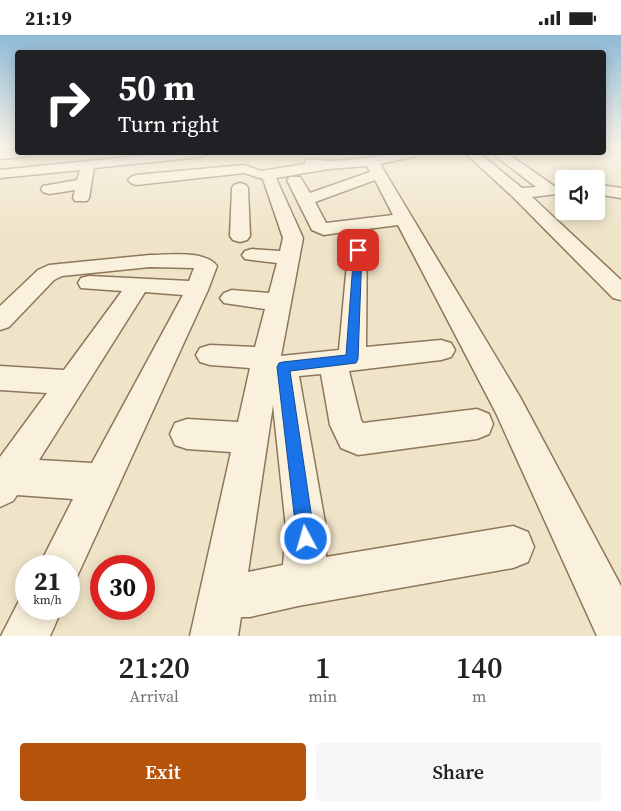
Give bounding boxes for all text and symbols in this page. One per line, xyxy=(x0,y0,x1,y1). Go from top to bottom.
text: 21:19 xyxy=(25,5,72,31)
text: 50 m xyxy=(118,64,195,112)
icon: right xyxy=(35,70,100,135)
text: Turn right xyxy=(118,109,219,139)
map controls xyxy=(555,170,605,220)
button: sound xyxy=(555,170,605,220)
pin xyxy=(337,229,379,271)
icon: arrive xyxy=(344,236,372,264)
position arrow xyxy=(279,512,331,564)
speed limit sign: 30 xyxy=(90,555,155,620)
text: 21 xyxy=(34,564,61,598)
text: km/h xyxy=(33,592,62,608)
text: 21:20 xyxy=(118,647,190,688)
text: 1 xyxy=(315,647,331,688)
text: 140 xyxy=(456,647,503,688)
text: Arrival xyxy=(129,685,179,707)
text: min xyxy=(308,685,337,707)
text: m xyxy=(472,685,486,707)
button: Exit xyxy=(20,743,306,801)
button: Share xyxy=(316,743,601,801)

